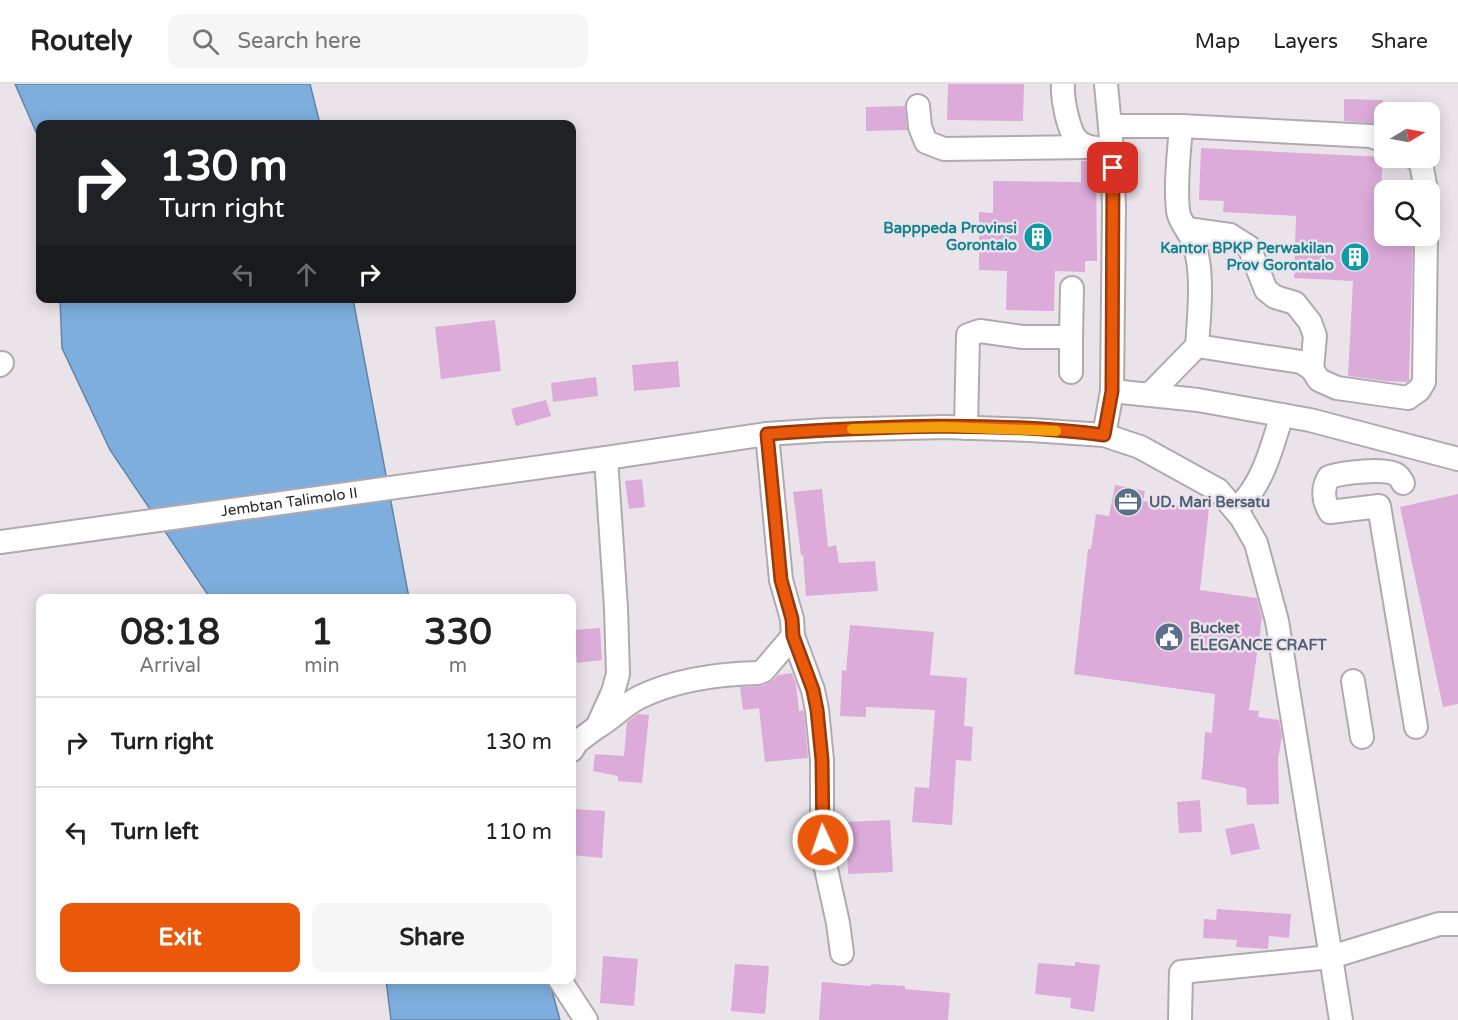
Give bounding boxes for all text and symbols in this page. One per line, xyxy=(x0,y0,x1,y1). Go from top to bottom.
search box xyxy=(168,14,588,68)
text: Routely xyxy=(30,24,132,58)
icon: search xyxy=(189,25,222,58)
text: Search here xyxy=(237,28,361,54)
text: Map xyxy=(1195,29,1240,54)
text: Layers xyxy=(1273,29,1338,54)
text: Share xyxy=(1371,29,1428,54)
north arrow xyxy=(1374,102,1440,168)
map controls xyxy=(1374,102,1440,246)
text: 130 m xyxy=(159,141,288,192)
pin xyxy=(1087,142,1138,193)
icon: right xyxy=(60,144,138,222)
icon: arrive xyxy=(1096,151,1129,184)
button: search xyxy=(1374,180,1440,246)
text: Turn right xyxy=(159,192,285,225)
place label: Bapppeda Provinsi Gorontalo xyxy=(883,219,1017,254)
building icon: Bapppeda Provinsi Gorontalo xyxy=(1022,221,1054,253)
place label: Kantor BPKP Perwakilan Prov Gorontalo xyxy=(1160,239,1334,274)
building icon: Kantor BPKP Perwakilan Prov Gorontalo xyxy=(1339,241,1371,273)
icon: left xyxy=(227,258,260,291)
icon: ahead xyxy=(290,258,323,291)
icon: right xyxy=(353,258,386,291)
street label: Jembtan Talimolo II xyxy=(220,484,359,520)
office icon: UD. Mari Bersatu xyxy=(1112,486,1144,518)
place label: UD. Mari Bersatu xyxy=(1149,493,1270,511)
text: 08:18 xyxy=(120,611,220,654)
text: 1 xyxy=(311,611,333,654)
text: 330 xyxy=(424,611,492,654)
place label: Bucket ELEGANCE CRAFT xyxy=(1190,619,1328,654)
public building icon: Bucket ELEGANCE CRAFT xyxy=(1153,621,1185,653)
text: Arrival xyxy=(139,654,201,678)
text: min xyxy=(304,654,340,678)
text: m xyxy=(449,654,467,678)
icon: right xyxy=(60,726,93,759)
text: Turn right xyxy=(111,729,213,755)
text: 130 m xyxy=(485,729,552,755)
position arrow xyxy=(791,808,855,872)
icon: left xyxy=(60,816,93,849)
text: Turn left xyxy=(111,819,199,845)
text: 110 m xyxy=(485,819,552,845)
button: Exit xyxy=(60,903,300,972)
button: Share xyxy=(312,903,552,972)

